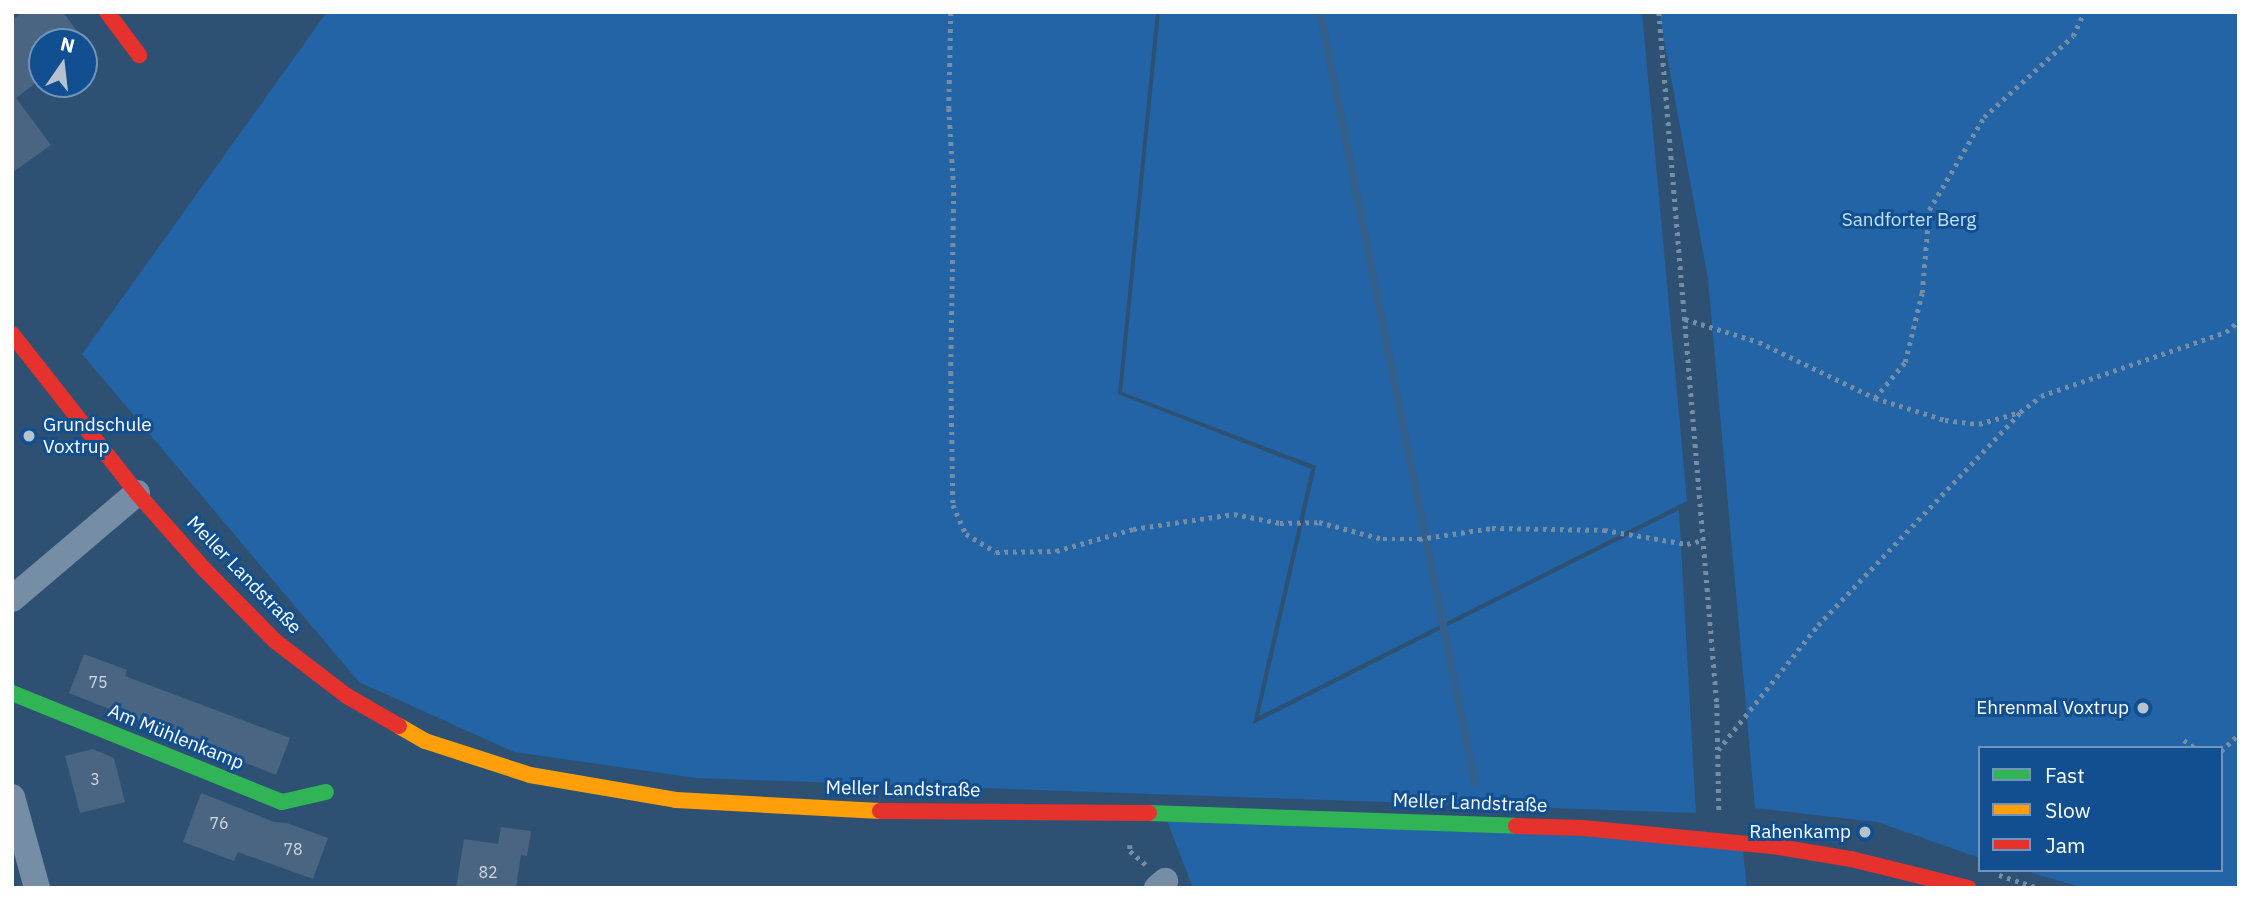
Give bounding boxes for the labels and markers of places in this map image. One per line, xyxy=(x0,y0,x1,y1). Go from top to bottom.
place label: Grundschule Voxtrup xyxy=(43,414,152,458)
marker: Grundschule Voxtrup xyxy=(21,428,37,444)
place label: Ehrenmal Voxtrup xyxy=(1976,697,2129,719)
marker: Ehrenmal Voxtrup xyxy=(2135,700,2151,716)
place label: Rahenkamp xyxy=(1749,821,1851,843)
marker: Rahenkamp xyxy=(1857,824,1873,840)

